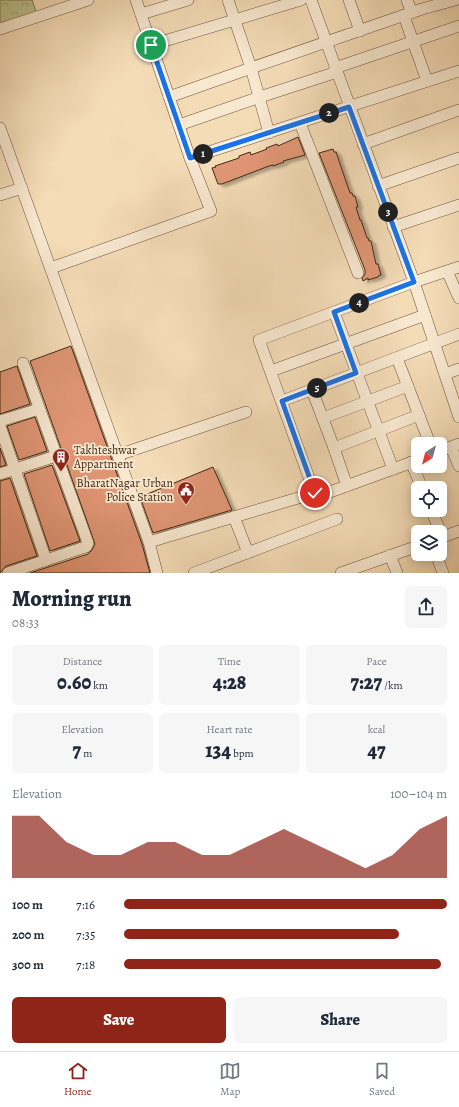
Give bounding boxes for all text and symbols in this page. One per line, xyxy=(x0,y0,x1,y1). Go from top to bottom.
pin xyxy=(134,28,168,62)
icon: arrive xyxy=(140,34,162,56)
pin: 2 xyxy=(319,103,339,123)
text: 2 xyxy=(326,105,332,120)
pin: 1 xyxy=(193,144,213,164)
text: 1 xyxy=(201,146,205,161)
pin: 3 xyxy=(378,202,398,222)
text: 3 xyxy=(386,204,390,219)
pin: 4 xyxy=(349,293,369,313)
text: 4 xyxy=(356,295,362,310)
pin: 5 xyxy=(307,378,327,398)
text: 5 xyxy=(315,380,319,395)
north arrow xyxy=(411,437,447,473)
map controls xyxy=(411,437,447,561)
place label: Takhteshwar Appartment xyxy=(73,442,137,472)
building icon: Takhteshwar Appartment xyxy=(51,447,71,472)
place label: BharatNagar Urban Police Station xyxy=(77,475,173,505)
pin xyxy=(298,476,332,510)
public building icon: BharatNagar Urban Police Station xyxy=(176,480,196,505)
button: locate xyxy=(411,481,447,517)
icon: check xyxy=(304,482,326,504)
button: layers xyxy=(411,525,447,561)
text: Morning run xyxy=(12,584,132,614)
button: share xyxy=(405,586,447,628)
text: 08:33 xyxy=(12,614,39,631)
text: Distance xyxy=(63,654,102,669)
text: Time xyxy=(218,654,241,669)
text: Pace xyxy=(366,654,387,669)
text: 0.60 xyxy=(57,669,91,696)
text: 4:28 xyxy=(213,669,246,696)
text: 7:27 xyxy=(350,669,382,696)
text: km xyxy=(91,678,108,693)
text: /km xyxy=(382,678,403,693)
text: Elevation xyxy=(61,722,104,737)
text: Heart rate xyxy=(207,722,252,737)
text: kcal xyxy=(368,722,385,737)
text: 7 xyxy=(73,737,81,764)
text: 134 xyxy=(205,737,231,764)
text: 47 xyxy=(367,737,386,764)
text: m xyxy=(81,746,92,761)
text: bpm xyxy=(231,746,254,761)
text: Elevation xyxy=(12,785,62,802)
text: 100–104 m xyxy=(390,785,447,802)
text: 100 m xyxy=(12,896,43,913)
text: 7:16 xyxy=(76,896,95,913)
text: 200 m xyxy=(12,926,45,943)
text: 7:35 xyxy=(76,926,96,943)
text: 300 m xyxy=(12,956,44,973)
text: 7:18 xyxy=(76,956,95,973)
button: Save xyxy=(12,997,226,1043)
button: Share xyxy=(234,997,447,1043)
tab: Home xyxy=(64,1060,92,1099)
tab: Map xyxy=(219,1060,241,1099)
tab: Saved xyxy=(369,1060,395,1099)

